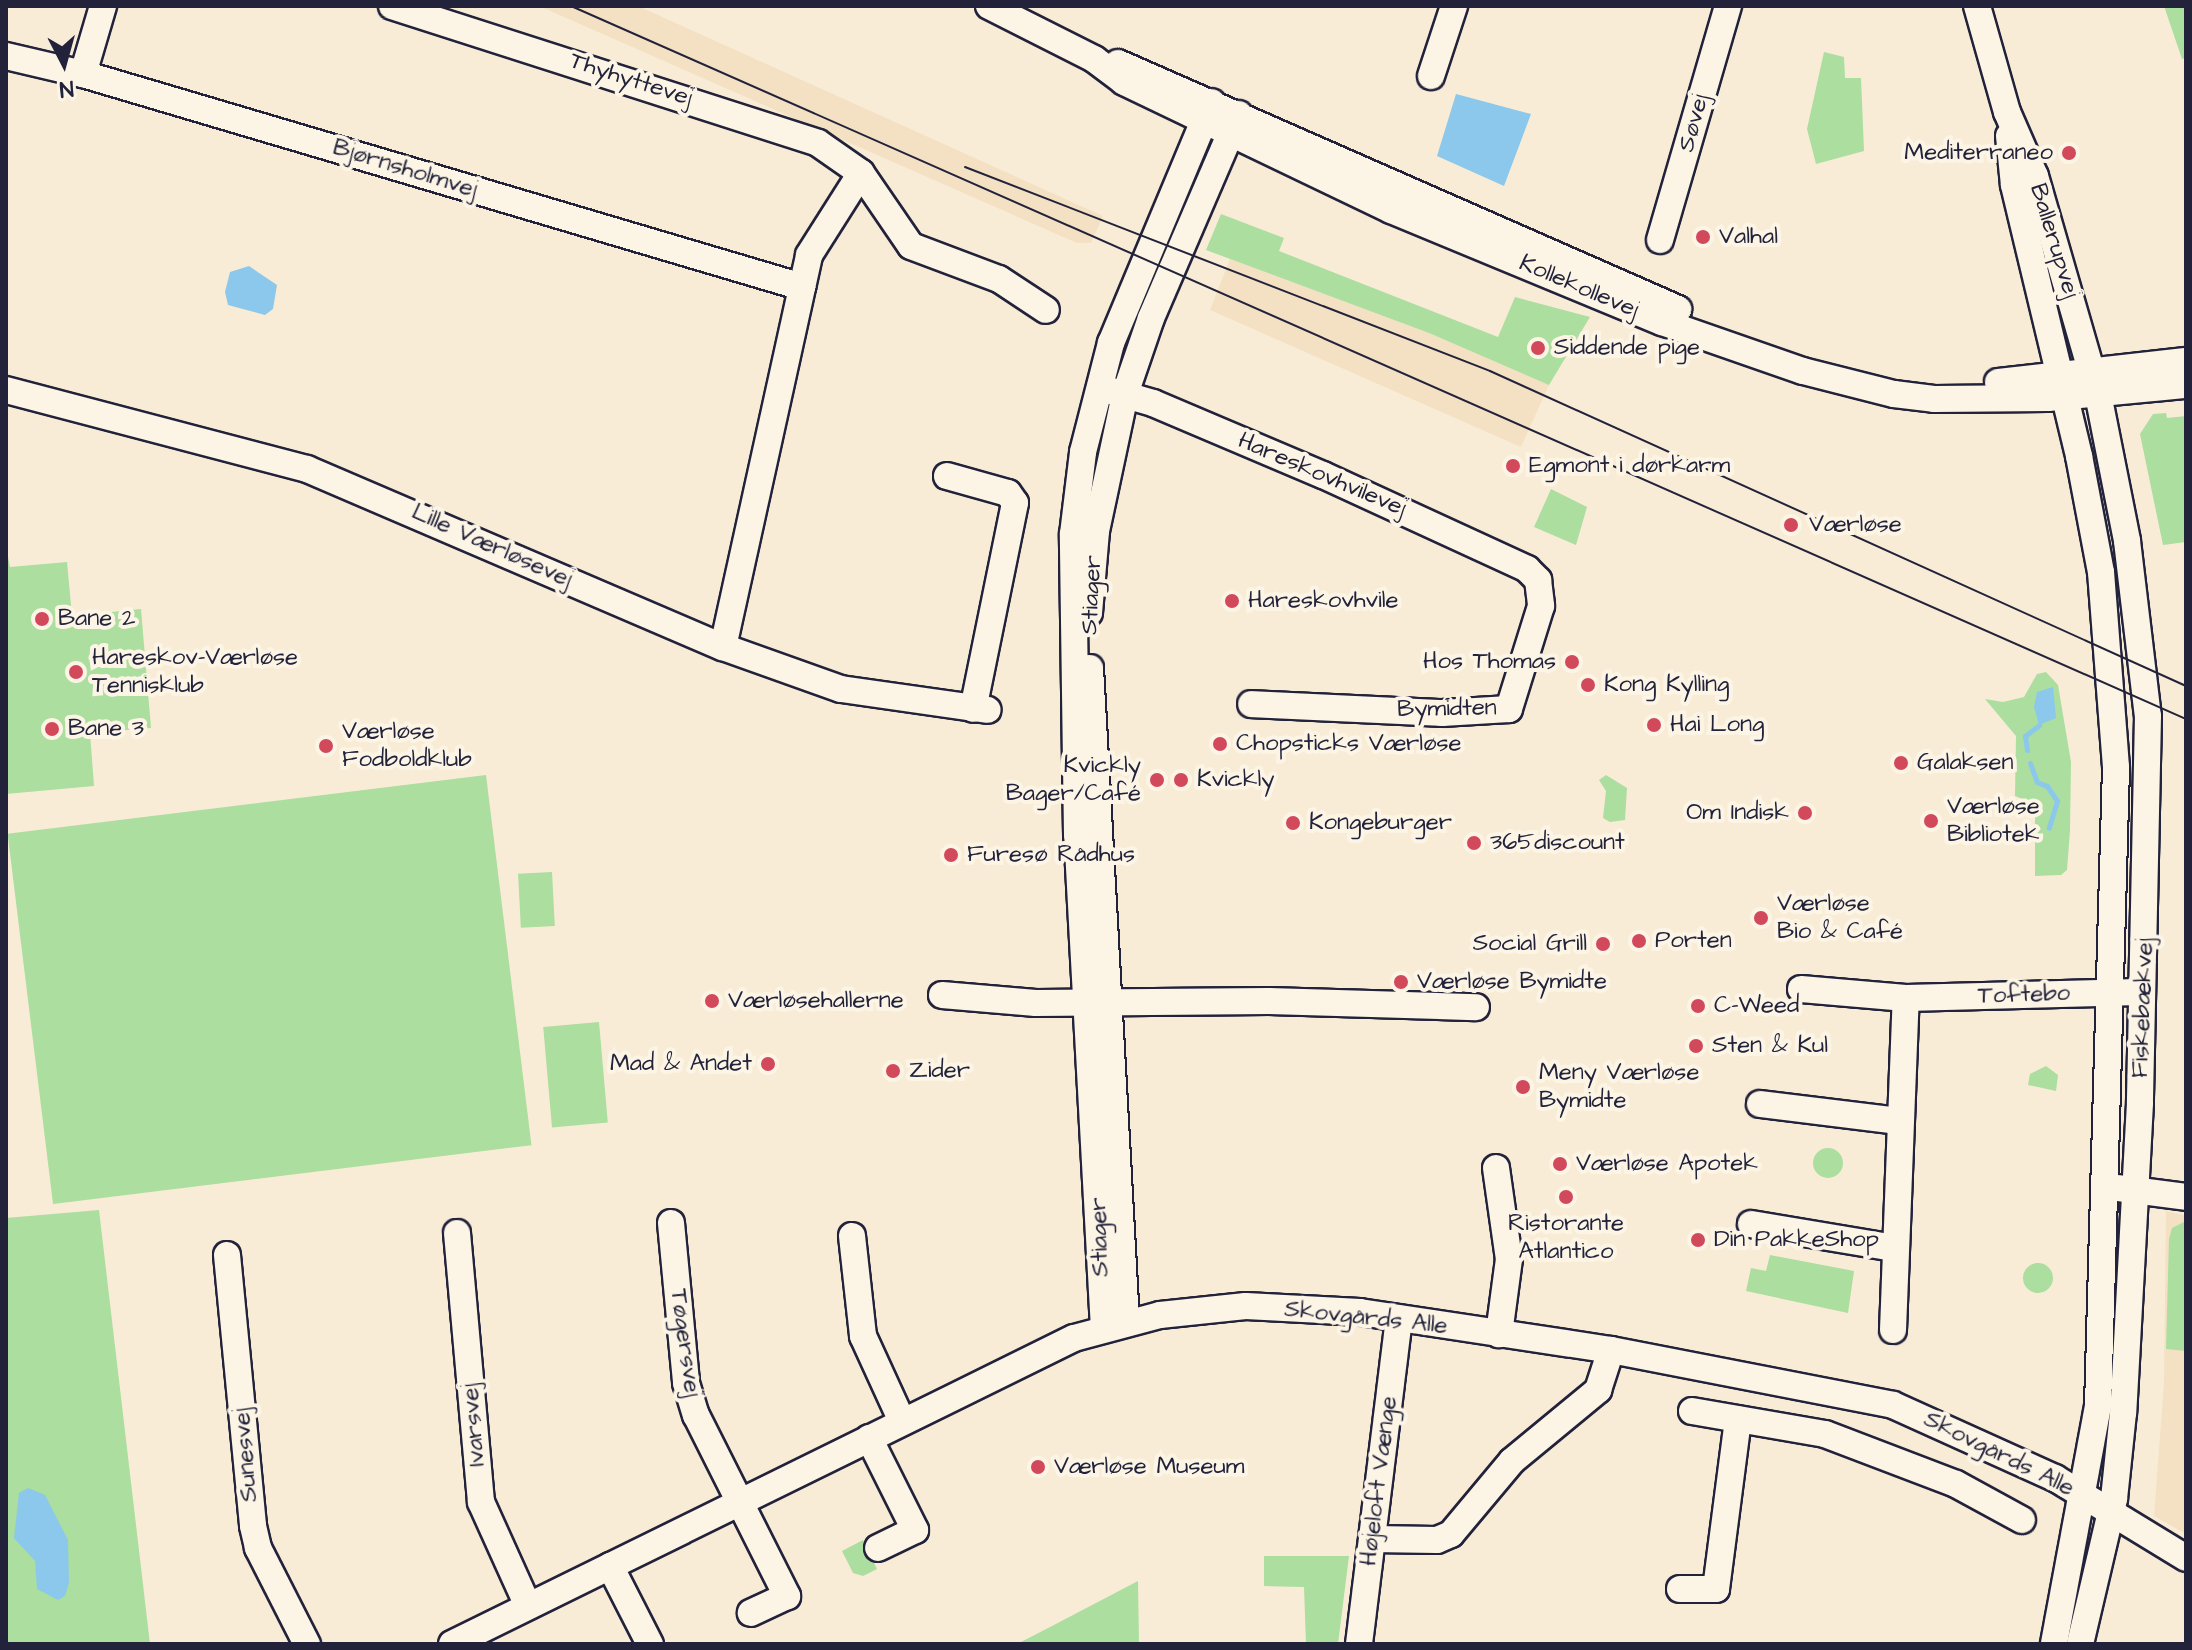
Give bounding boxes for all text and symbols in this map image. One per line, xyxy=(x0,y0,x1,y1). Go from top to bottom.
north arrow xyxy=(24,24,104,104)
street label: Thyhyttevej xyxy=(566,47,696,113)
text: N xyxy=(58,72,75,105)
street label: Søvej xyxy=(1672,91,1716,155)
street label: Bjørnsholmvej xyxy=(329,133,481,205)
place label: Mediterraneo xyxy=(1904,139,2053,167)
marker: Mediterraneo xyxy=(2060,144,2078,162)
street label: Ballerupvej xyxy=(2023,180,2085,302)
place label: Valhal xyxy=(1719,223,1778,251)
marker: Valhal xyxy=(1694,228,1712,246)
street label: Kollekollevej xyxy=(1515,249,1643,325)
place label: Siddende pige xyxy=(1554,334,1700,362)
marker: Siddende pige xyxy=(1529,339,1547,357)
street label: Hareskovhvilevej xyxy=(1233,427,1411,523)
place label: Egmont i dørkarm xyxy=(1529,452,1730,480)
marker: Egmont i dørkarm xyxy=(1504,457,1522,475)
street label: Lille Værløsevej xyxy=(407,498,577,594)
place label: Værløse xyxy=(1809,511,1902,539)
marker: Værløse xyxy=(1780,514,1802,536)
street label: Stiager xyxy=(1076,555,1108,635)
place label: Hareskovhvile xyxy=(1248,587,1398,615)
marker: Hareskovhvile xyxy=(1223,592,1241,610)
place label: Bane 2 xyxy=(58,605,136,633)
marker: Bane 2 xyxy=(33,610,51,628)
place label: Hareskov-Værløse Tennisklub xyxy=(92,644,298,700)
place label: Hos Thomas xyxy=(1423,648,1556,676)
marker: Hos Thomas xyxy=(1563,653,1581,671)
marker: Hareskov-Værløse Tennisklub xyxy=(67,663,85,681)
place label: Kong Kylling xyxy=(1604,671,1729,699)
marker: Kong Kylling xyxy=(1579,676,1597,694)
street label: Bymidten xyxy=(1397,694,1497,724)
place label: Hai Long xyxy=(1670,711,1764,739)
place label: Bane 3 xyxy=(68,715,144,743)
marker: Hai Long xyxy=(1645,716,1663,734)
place label: Værløse Fodboldklub xyxy=(342,718,472,774)
marker: Bane 3 xyxy=(43,720,61,738)
place label: Chopsticks Værløse xyxy=(1236,730,1461,758)
marker: Chopsticks Værløse xyxy=(1211,735,1229,753)
marker: Værløse Fodboldklub xyxy=(317,737,335,755)
place label: Galaksen xyxy=(1917,749,2014,777)
place label: Kvickly Bager/Café xyxy=(1006,752,1141,808)
marker: Galaksen xyxy=(1892,754,1910,772)
place label: Kvickly xyxy=(1197,766,1274,794)
marker: Kvickly Bager/Café xyxy=(1148,771,1166,789)
marker: Kvickly xyxy=(1172,771,1190,789)
place label: Værløse Bibliotek xyxy=(1947,793,2040,849)
place label: Om Indisk xyxy=(1686,799,1789,827)
marker: Om Indisk xyxy=(1796,804,1814,822)
place label: Kongeburger xyxy=(1309,809,1452,837)
marker: Værløse Bibliotek xyxy=(1922,812,1940,830)
marker: Kongeburger xyxy=(1284,814,1302,832)
place label: 365discount xyxy=(1490,829,1625,857)
marker: 365discount xyxy=(1465,834,1483,852)
place label: Furesø Rådhus xyxy=(967,841,1135,869)
marker: Furesø Rådhus xyxy=(942,846,960,864)
place label: Værløse Bio & Café xyxy=(1777,890,1903,946)
marker: Værløse Bio & Café xyxy=(1752,909,1770,927)
place label: Porten xyxy=(1655,927,1732,955)
place label: Social Grill xyxy=(1473,930,1587,958)
marker: Porten xyxy=(1630,932,1648,950)
marker: Social Grill xyxy=(1594,935,1612,953)
street label: Fiskebækvej xyxy=(2126,937,2160,1079)
place label: Værløse Bymidte xyxy=(1417,968,1607,996)
marker: Værløse Bymidte xyxy=(1392,973,1410,991)
street label: Toftebo xyxy=(1977,979,2071,1011)
place label: Værløsehallerne xyxy=(728,987,904,1015)
marker: Værløsehallerne xyxy=(703,992,721,1010)
place label: C-Weed xyxy=(1714,992,1799,1020)
marker: C-Weed xyxy=(1689,997,1707,1015)
place label: Sten & Kul xyxy=(1712,1032,1828,1060)
marker: Sten & Kul xyxy=(1687,1037,1705,1055)
place label: Mad & Andet xyxy=(610,1050,752,1078)
marker: Mad & Andet xyxy=(759,1055,777,1073)
place label: Zider xyxy=(909,1057,970,1085)
place label: Meny Værløse Bymidte xyxy=(1539,1059,1699,1115)
marker: Zider xyxy=(884,1062,902,1080)
marker: Meny Værløse Bymidte xyxy=(1514,1078,1532,1096)
place label: Værløse Apotek xyxy=(1576,1150,1758,1178)
marker: Værløse Apotek xyxy=(1551,1155,1569,1173)
marker: Ristorante Atlantico xyxy=(1557,1188,1575,1206)
street label: Stiager xyxy=(1084,1197,1116,1277)
place label: Ristorante Atlantico xyxy=(1508,1210,1624,1266)
place label: Din PakkeShop xyxy=(1714,1226,1879,1254)
marker: Din PakkeShop xyxy=(1689,1231,1707,1249)
street label: Tøgersvej xyxy=(663,1287,707,1399)
street label: Skovgårds Alle xyxy=(1283,1295,1449,1341)
street label: Ivarsvej xyxy=(456,1382,492,1468)
street label: Højeloft Vænge xyxy=(1354,1395,1404,1567)
street label: Skovgårds Alle xyxy=(1919,1405,2079,1503)
street label: Sunesvej xyxy=(228,1407,264,1503)
place label: Værløse Museum xyxy=(1054,1453,1244,1481)
marker: Værløse Museum xyxy=(1029,1458,1047,1476)

